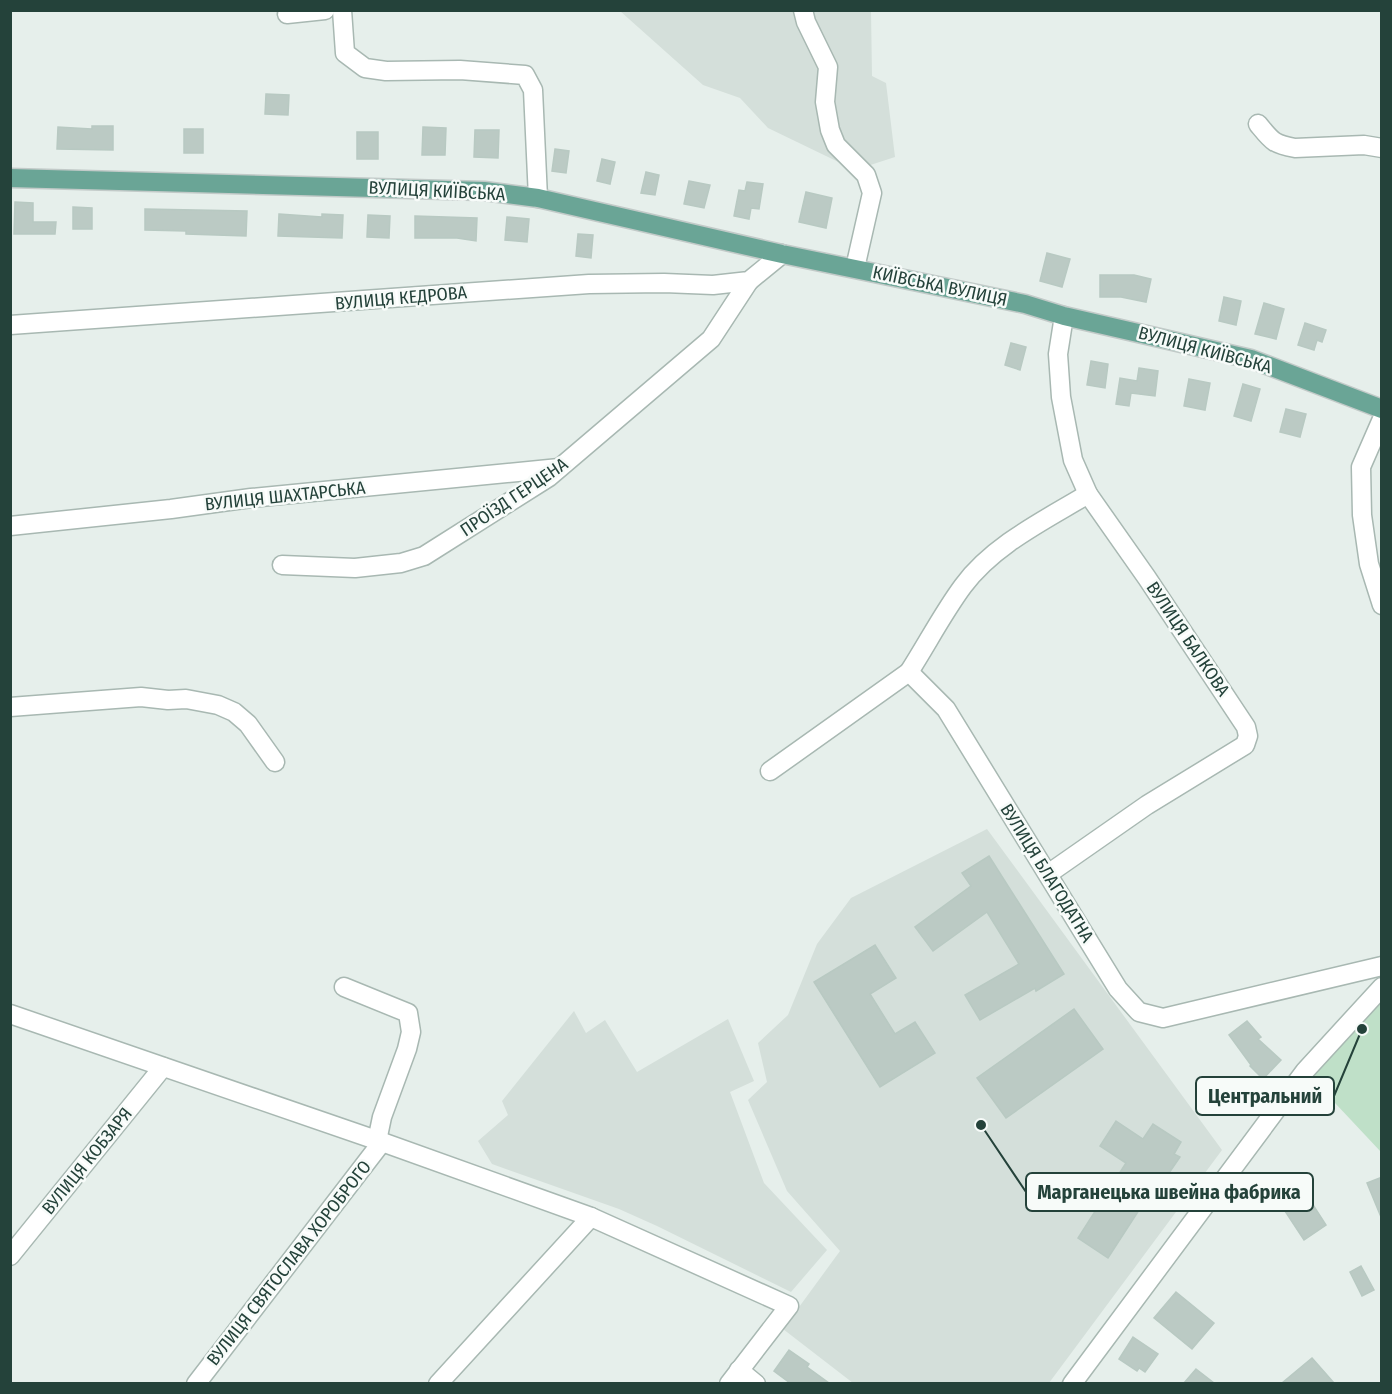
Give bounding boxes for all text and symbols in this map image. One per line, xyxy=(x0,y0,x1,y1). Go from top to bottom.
street label: ВУЛИЦЯ КИЇВСЬКА xyxy=(368,176,506,206)
street label: КИЇВСЬКА ВУЛИЦЯ xyxy=(871,261,1009,311)
street label: ВУЛИЦЯ КЕДРОВА xyxy=(334,281,468,315)
street label: ВУЛИЦЯ КИЇВСЬКА xyxy=(1136,322,1274,378)
street label: ПРОЇЗД ГЕРЦЕНА xyxy=(456,453,572,541)
street label: ВУЛИЦЯ ШАХТАРСЬКА xyxy=(204,477,367,515)
street label: ВУЛИЦЯ БАЛКОВА xyxy=(1142,578,1235,701)
street label: ВУЛИЦЯ БЛАГОДАТНА xyxy=(995,800,1099,947)
callout: Центральний xyxy=(1196,1077,1334,1115)
text: Центральний xyxy=(1208,1084,1322,1108)
street label: ВУЛИЦЯ КОБЗАРЯ xyxy=(37,1103,137,1219)
street label: ВУЛИЦЯ СВЯТОСЛАВА ХОРОБРОГО xyxy=(202,1156,376,1370)
callout: Марганецька швейна фабрика xyxy=(1026,1173,1313,1211)
text: Марганецька швейна фабрика xyxy=(1037,1180,1301,1204)

